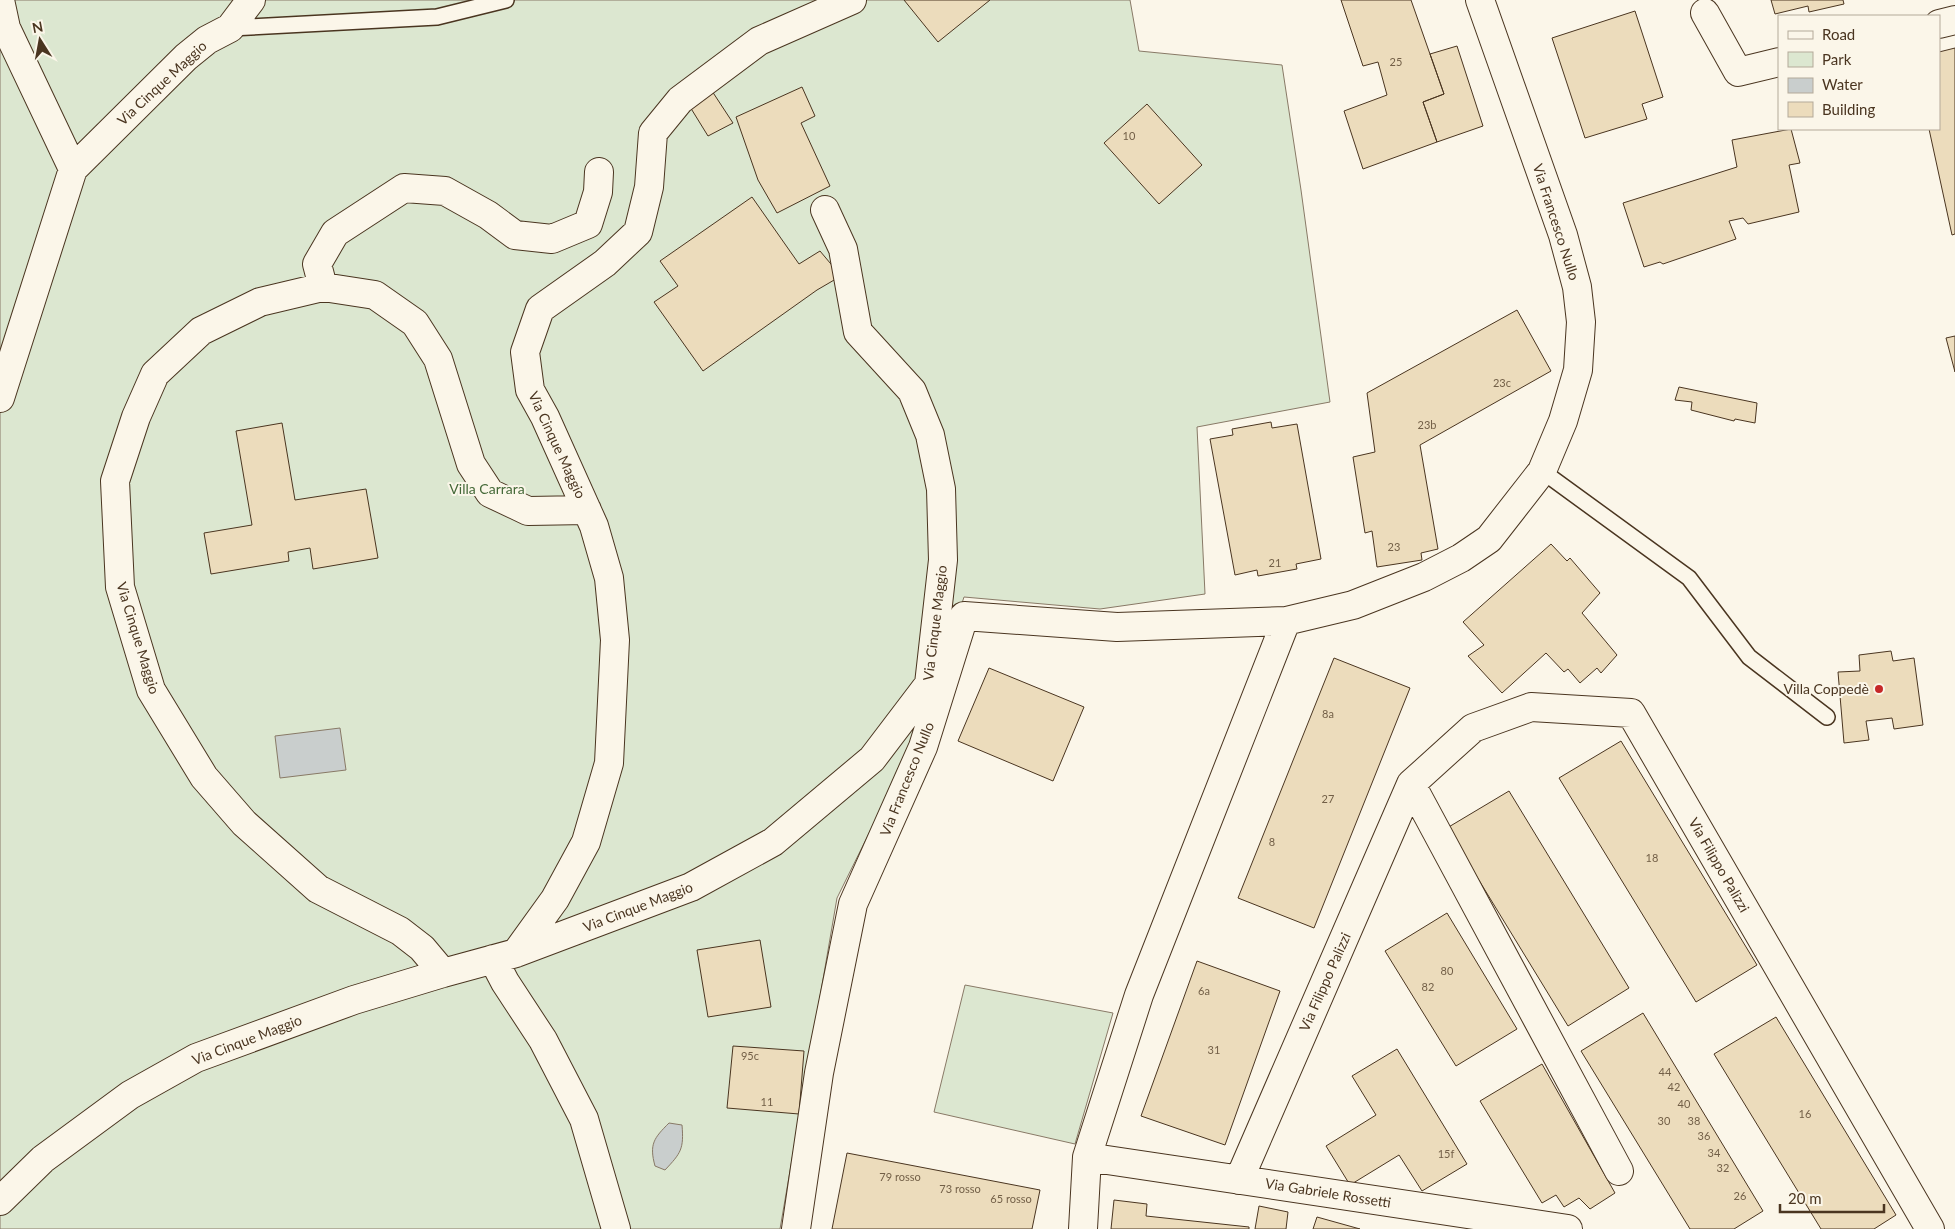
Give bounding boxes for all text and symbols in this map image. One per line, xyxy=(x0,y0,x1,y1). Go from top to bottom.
north arrow xyxy=(15,15,65,65)
legend xyxy=(1778,15,1940,130)
text: N xyxy=(31,17,44,36)
text: Road xyxy=(1822,25,1855,43)
street label: Via Cinque Maggio xyxy=(113,37,210,128)
text: Park xyxy=(1822,50,1852,68)
house number: 25 xyxy=(1390,55,1402,68)
text: Water xyxy=(1822,75,1863,93)
text: Building xyxy=(1822,100,1875,118)
house number: 10 xyxy=(1123,129,1136,142)
street label: Via Francesco Nullo xyxy=(1530,161,1583,282)
house number: 23c xyxy=(1493,376,1511,389)
street label: Via Cinque Maggio xyxy=(525,389,590,501)
house number: 23b xyxy=(1418,418,1436,431)
park label: Villa Carrara xyxy=(449,480,525,497)
house number: 23 xyxy=(1388,540,1400,553)
house number: 21 xyxy=(1269,556,1281,569)
street label: Via Cinque Maggio xyxy=(919,564,950,682)
street label: Via Cinque Maggio xyxy=(113,580,164,696)
place label: Villa Coppedè xyxy=(1784,680,1869,697)
marker: Villa Coppedè xyxy=(1873,683,1885,695)
house number: 8a xyxy=(1322,707,1334,720)
street label: Via Francesco Nullo xyxy=(876,719,937,838)
house number: 27 xyxy=(1322,792,1334,805)
street label: Via Filippo Palizzi xyxy=(1685,814,1753,915)
house number: 8 xyxy=(1269,835,1275,848)
house number: 18 xyxy=(1646,851,1658,864)
street label: Via Cinque Maggio xyxy=(581,878,695,935)
street label: Via Filippo Palizzi xyxy=(1295,930,1354,1034)
house number: 80 xyxy=(1441,964,1454,977)
house number: 82 xyxy=(1422,980,1434,993)
house number: 6a xyxy=(1198,984,1210,997)
street label: Via Cinque Maggio xyxy=(190,1011,304,1068)
house number: 31 xyxy=(1208,1043,1220,1056)
house number: 95c xyxy=(741,1049,759,1062)
house number: 44 xyxy=(1659,1065,1672,1078)
house number: 42 xyxy=(1668,1080,1680,1093)
house number: 11 xyxy=(761,1095,773,1108)
house number: 40 xyxy=(1678,1097,1691,1110)
house number: 16 xyxy=(1799,1107,1811,1120)
house number: 30 xyxy=(1658,1114,1671,1127)
house number: 38 xyxy=(1688,1114,1700,1127)
house number: 36 xyxy=(1698,1129,1710,1142)
house number: 34 xyxy=(1708,1146,1721,1159)
house number: 15f xyxy=(1438,1147,1454,1160)
house number: 32 xyxy=(1717,1161,1729,1174)
house number: 79 rosso xyxy=(879,1170,921,1183)
street label: Via Gabriele Rossetti xyxy=(1264,1174,1392,1211)
house number: 73 rosso xyxy=(939,1182,981,1195)
scale bar xyxy=(1780,1182,1884,1214)
house number: 26 xyxy=(1734,1189,1746,1202)
text: 20 m xyxy=(1788,1189,1822,1207)
house number: 65 rosso xyxy=(990,1192,1032,1205)

